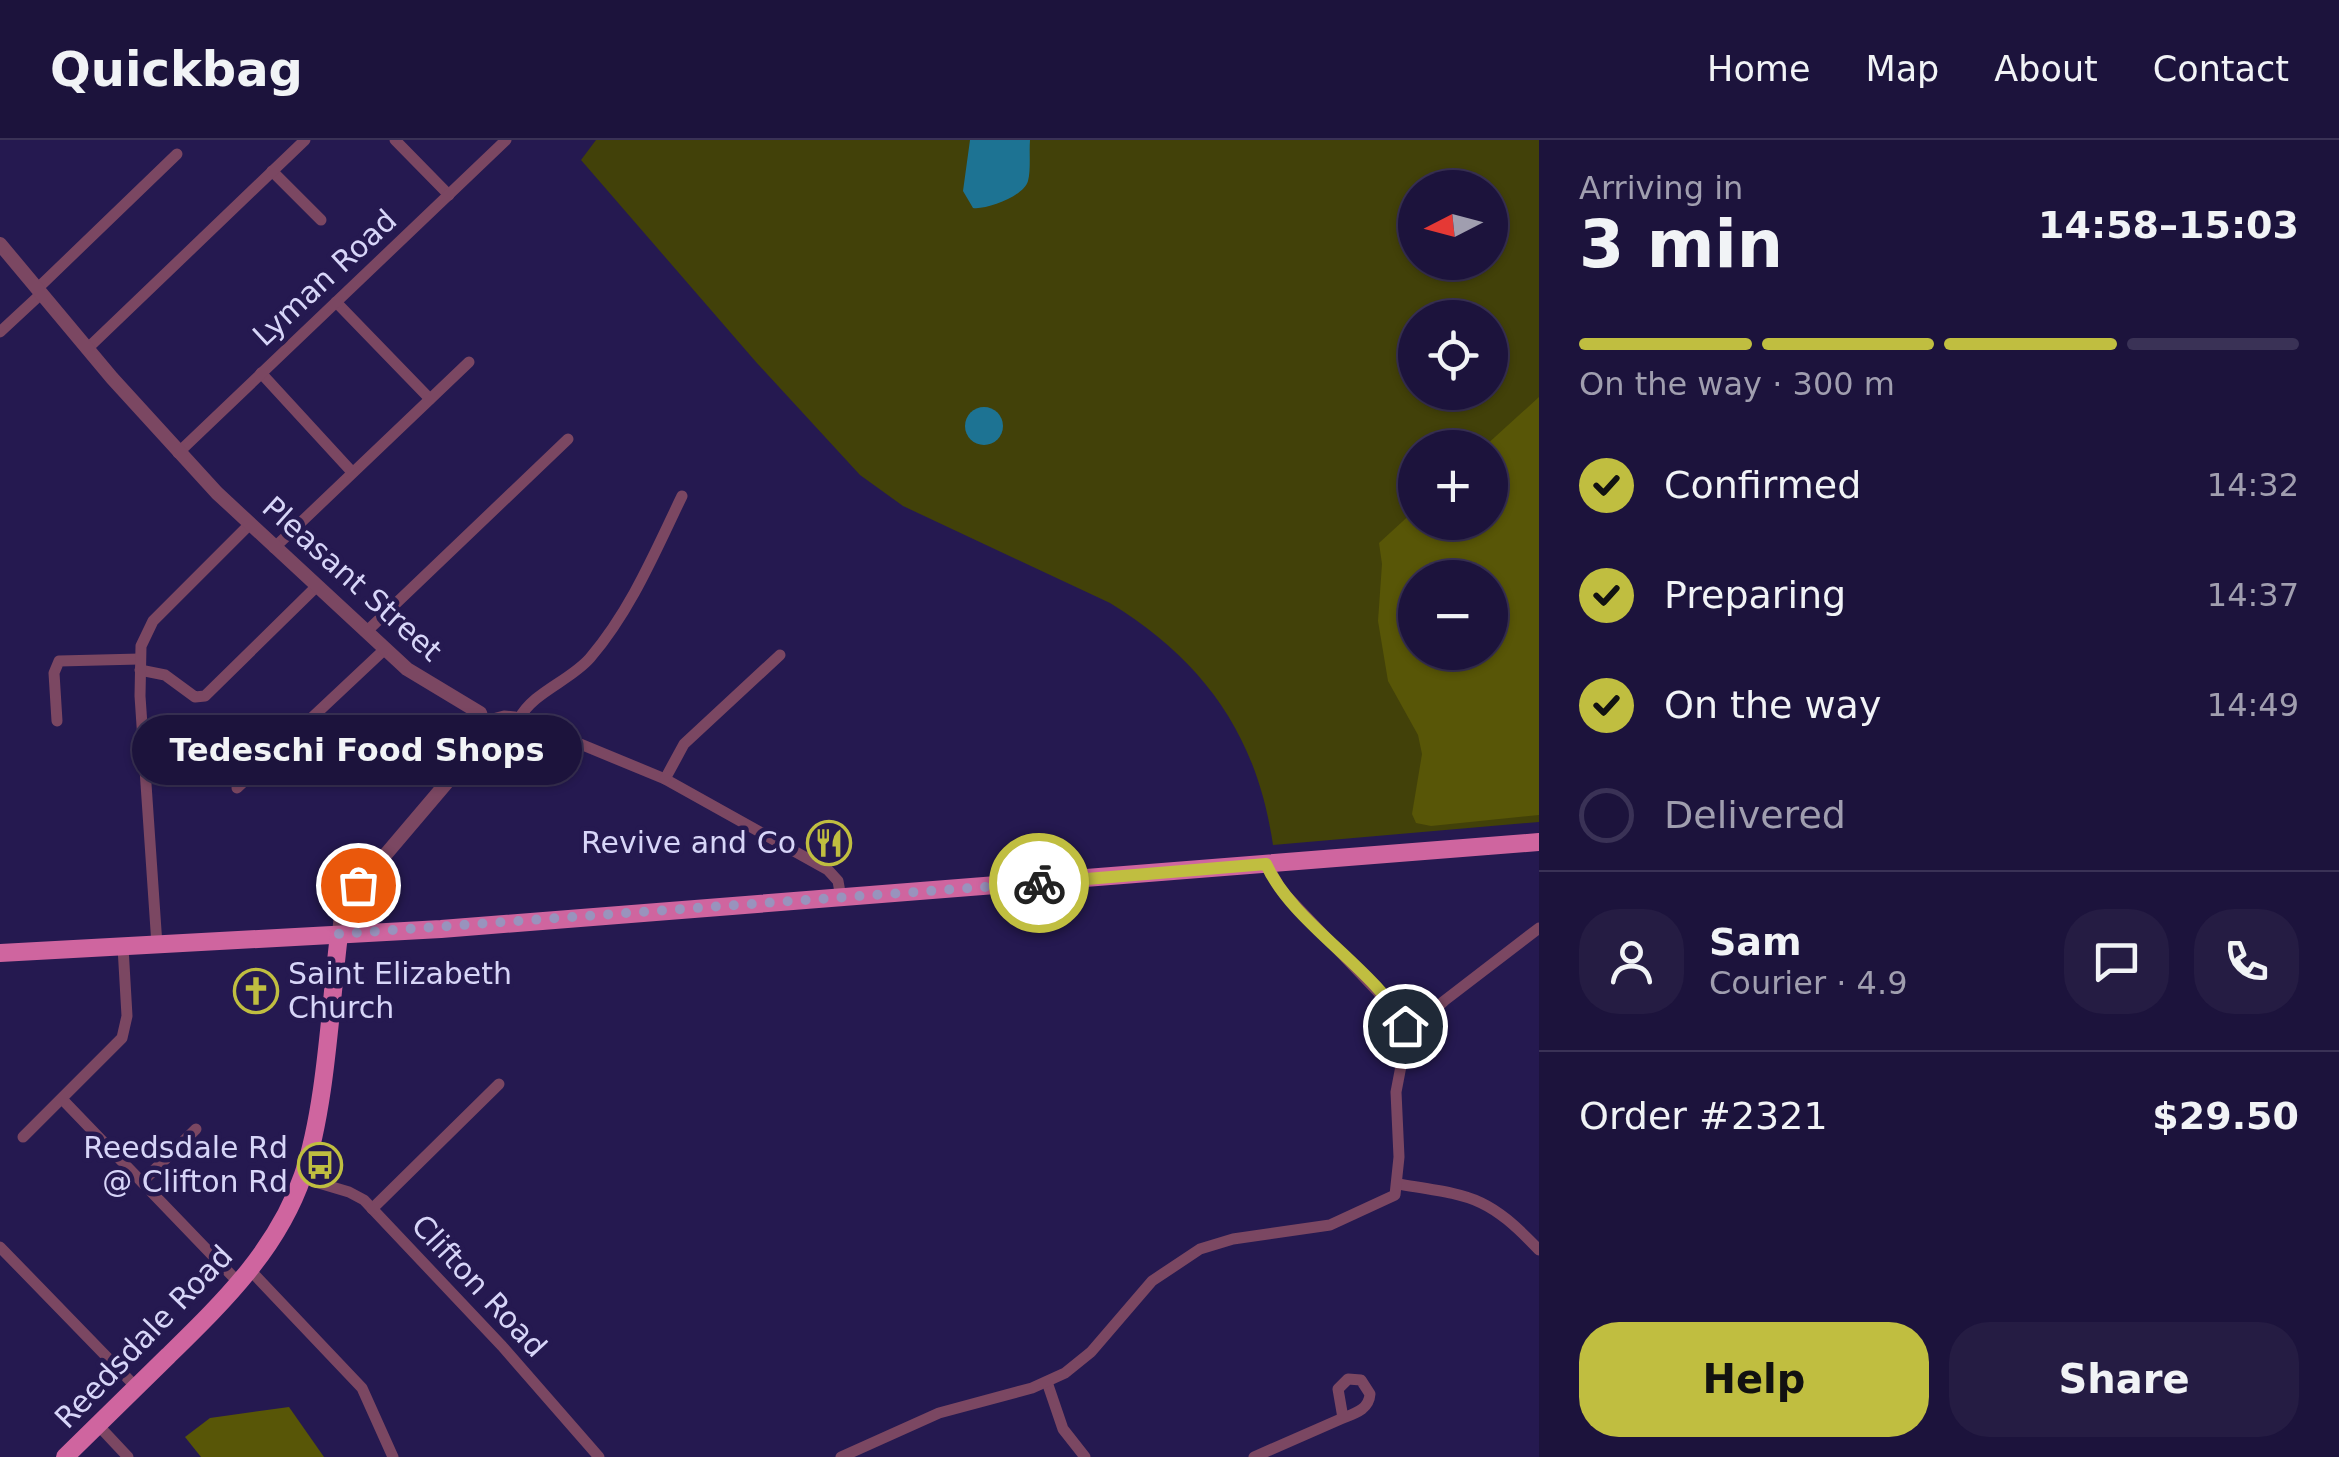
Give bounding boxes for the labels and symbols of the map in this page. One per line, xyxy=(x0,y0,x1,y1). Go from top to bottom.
north arrow xyxy=(1398,170,1508,280)
street label: Lyman Road xyxy=(246,202,404,353)
street label: Pleasant Street xyxy=(256,489,449,668)
callout: Tedeschi Food Shops xyxy=(133,715,583,785)
restaurant icon: Revive and Co xyxy=(806,820,852,866)
place label: Revive and Co xyxy=(581,825,796,860)
courier xyxy=(989,833,1089,933)
pin xyxy=(316,843,401,928)
place label: Saint Elizabeth Church xyxy=(288,956,512,1025)
church icon: Saint Elizabeth Church xyxy=(233,968,279,1014)
pin xyxy=(1363,984,1448,1069)
place label: Reedsdale Rd @ Clifton Rd xyxy=(83,1130,288,1199)
bus stop icon: Reedsdale Rd @ Clifton Rd xyxy=(297,1142,343,1188)
street label: Clifton Road xyxy=(405,1207,554,1364)
street label: Reedsdale Road xyxy=(48,1238,240,1435)

